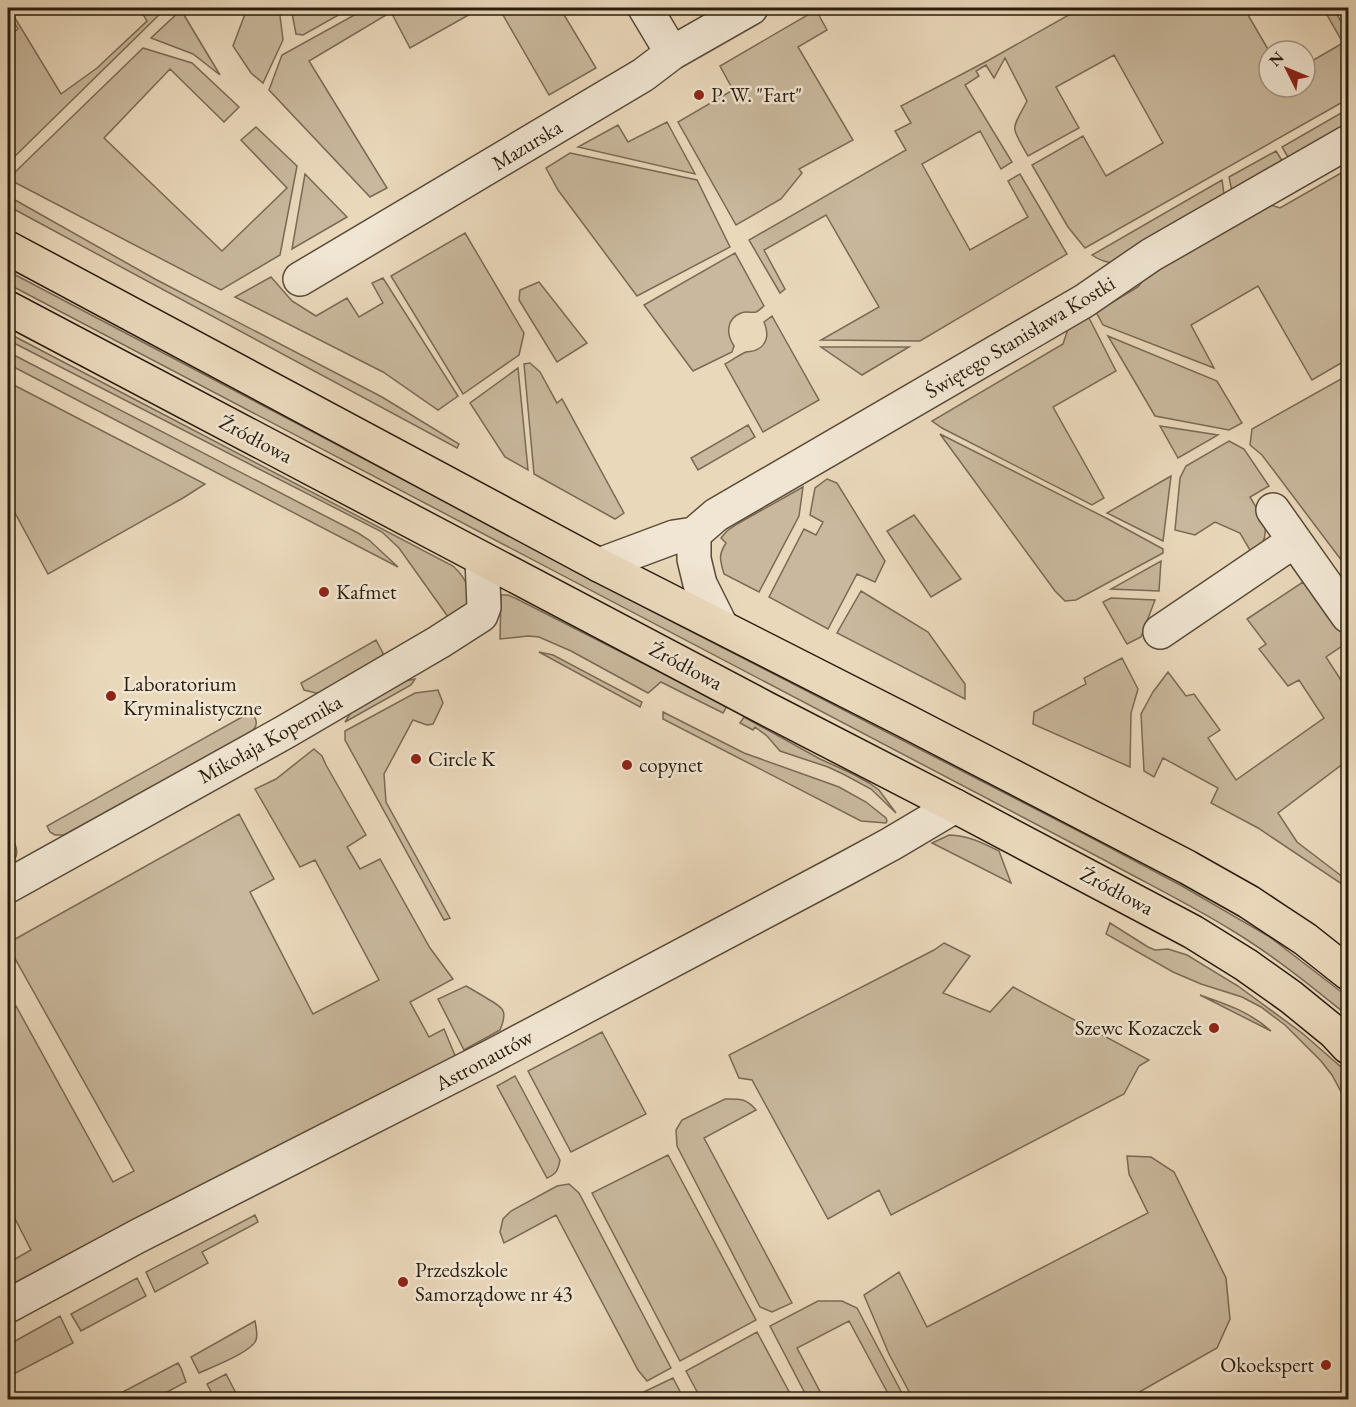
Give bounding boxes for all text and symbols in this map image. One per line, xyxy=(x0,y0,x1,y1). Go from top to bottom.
north arrow xyxy=(1257,39,1317,99)
text: N xyxy=(1264,47,1289,71)
place label: P. W. "Fart" xyxy=(711,81,802,108)
marker: P. W. "Fart" xyxy=(692,88,706,102)
street label: Mazurska xyxy=(487,113,567,176)
street label: Świętego Stanisława Kostki xyxy=(920,269,1120,404)
street label: Źródłowa xyxy=(215,408,298,469)
place label: Kafmet xyxy=(336,578,397,605)
marker: Kafmet xyxy=(317,585,331,599)
street label: Źródłowa xyxy=(645,635,728,696)
place label: Laboratorium Kryminalistyczne xyxy=(123,670,262,721)
street label: Mikołaja Kopernika xyxy=(193,688,347,789)
marker: Laboratorium Kryminalistyczne xyxy=(104,689,118,703)
place label: Circle K xyxy=(428,745,496,772)
place label: copynet xyxy=(639,751,703,778)
marker: Circle K xyxy=(409,752,423,766)
marker: copynet xyxy=(620,758,634,772)
street label: Źródłowa xyxy=(1076,860,1159,921)
place label: Szewc Kozaczek xyxy=(1075,1014,1203,1041)
marker: Szewc Kozaczek xyxy=(1207,1021,1221,1035)
street label: Astronautów xyxy=(429,1022,538,1097)
place label: Przedszkole Samorządowe nr 43 xyxy=(415,1256,573,1307)
marker: Przedszkole Samorządowe nr 43 xyxy=(396,1275,410,1289)
place label: Okoekspert xyxy=(1220,1351,1314,1378)
marker: Okoekspert xyxy=(1319,1358,1333,1372)

